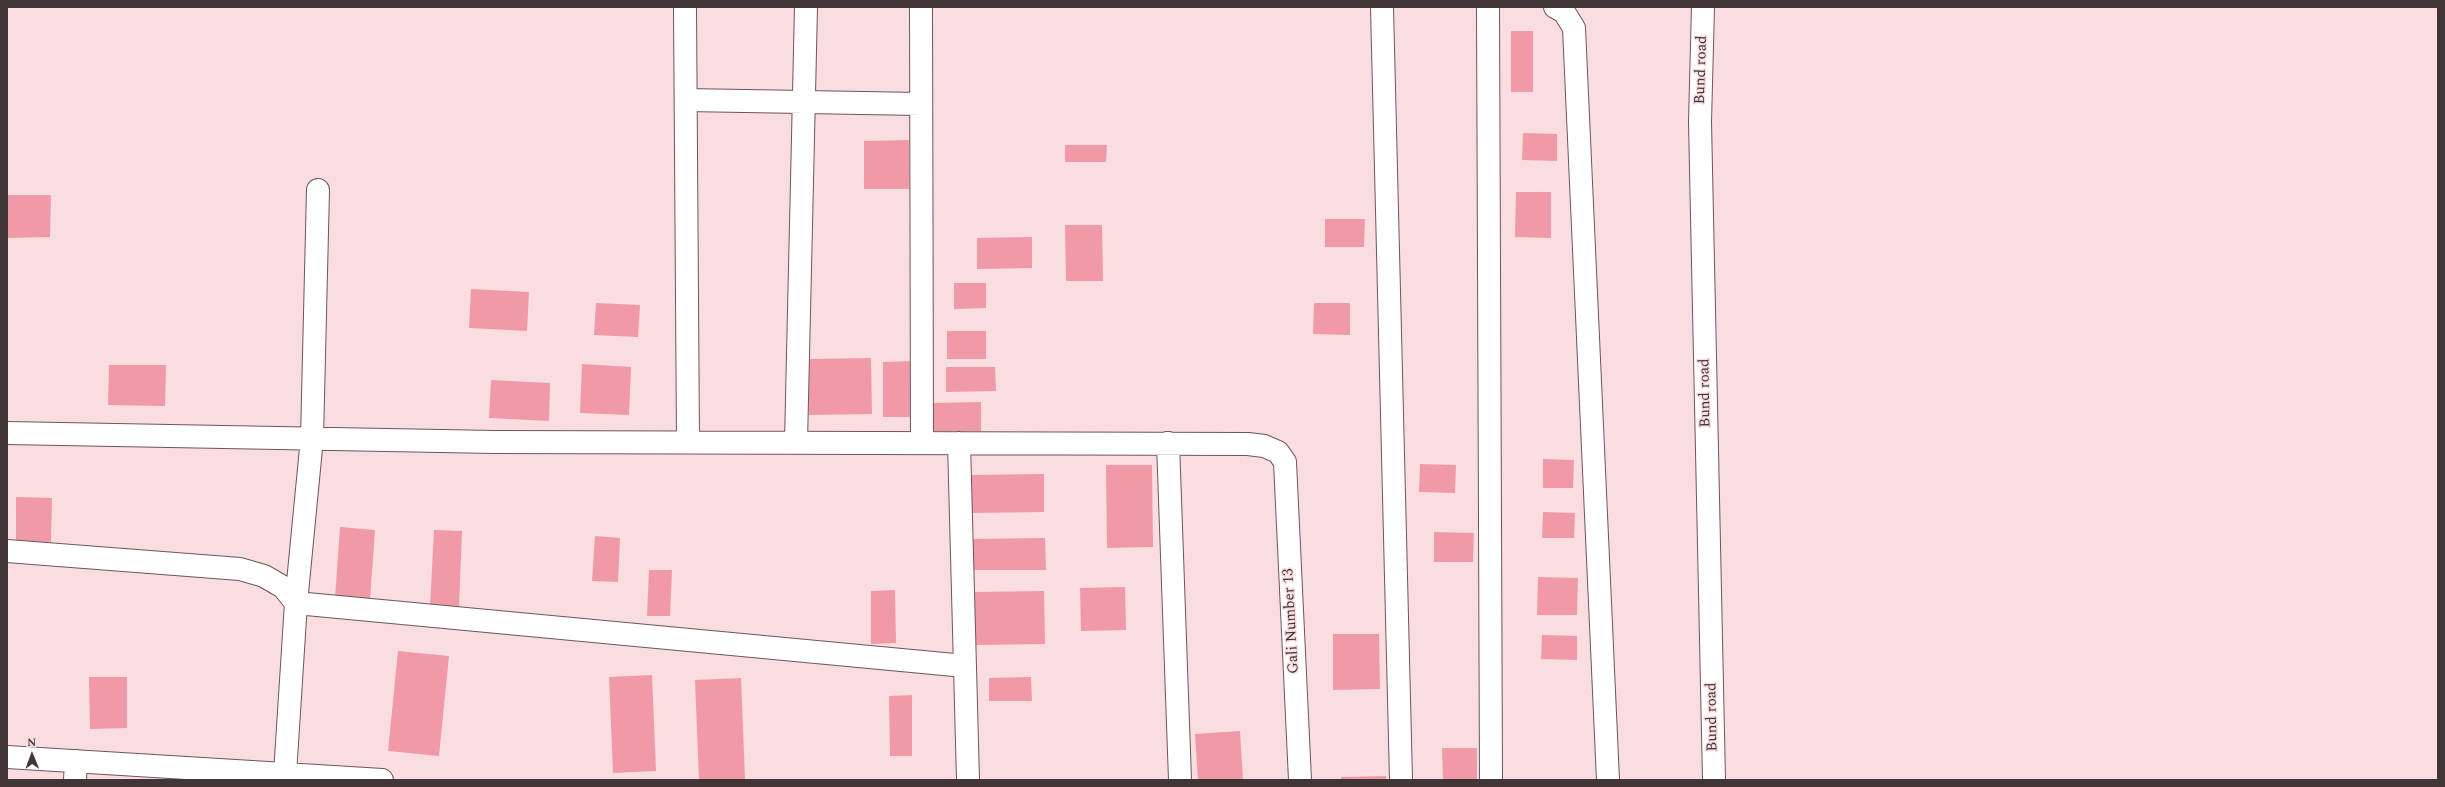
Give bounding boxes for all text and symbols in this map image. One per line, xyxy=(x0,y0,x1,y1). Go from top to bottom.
street label: Bund road xyxy=(1692,35,1712,105)
street label: Bund road xyxy=(1696,358,1716,428)
street label: Gali Number 13 xyxy=(1280,568,1304,674)
street label: Bund road xyxy=(1703,682,1723,752)
text: N xyxy=(27,734,36,751)
north arrow xyxy=(12,735,52,775)

